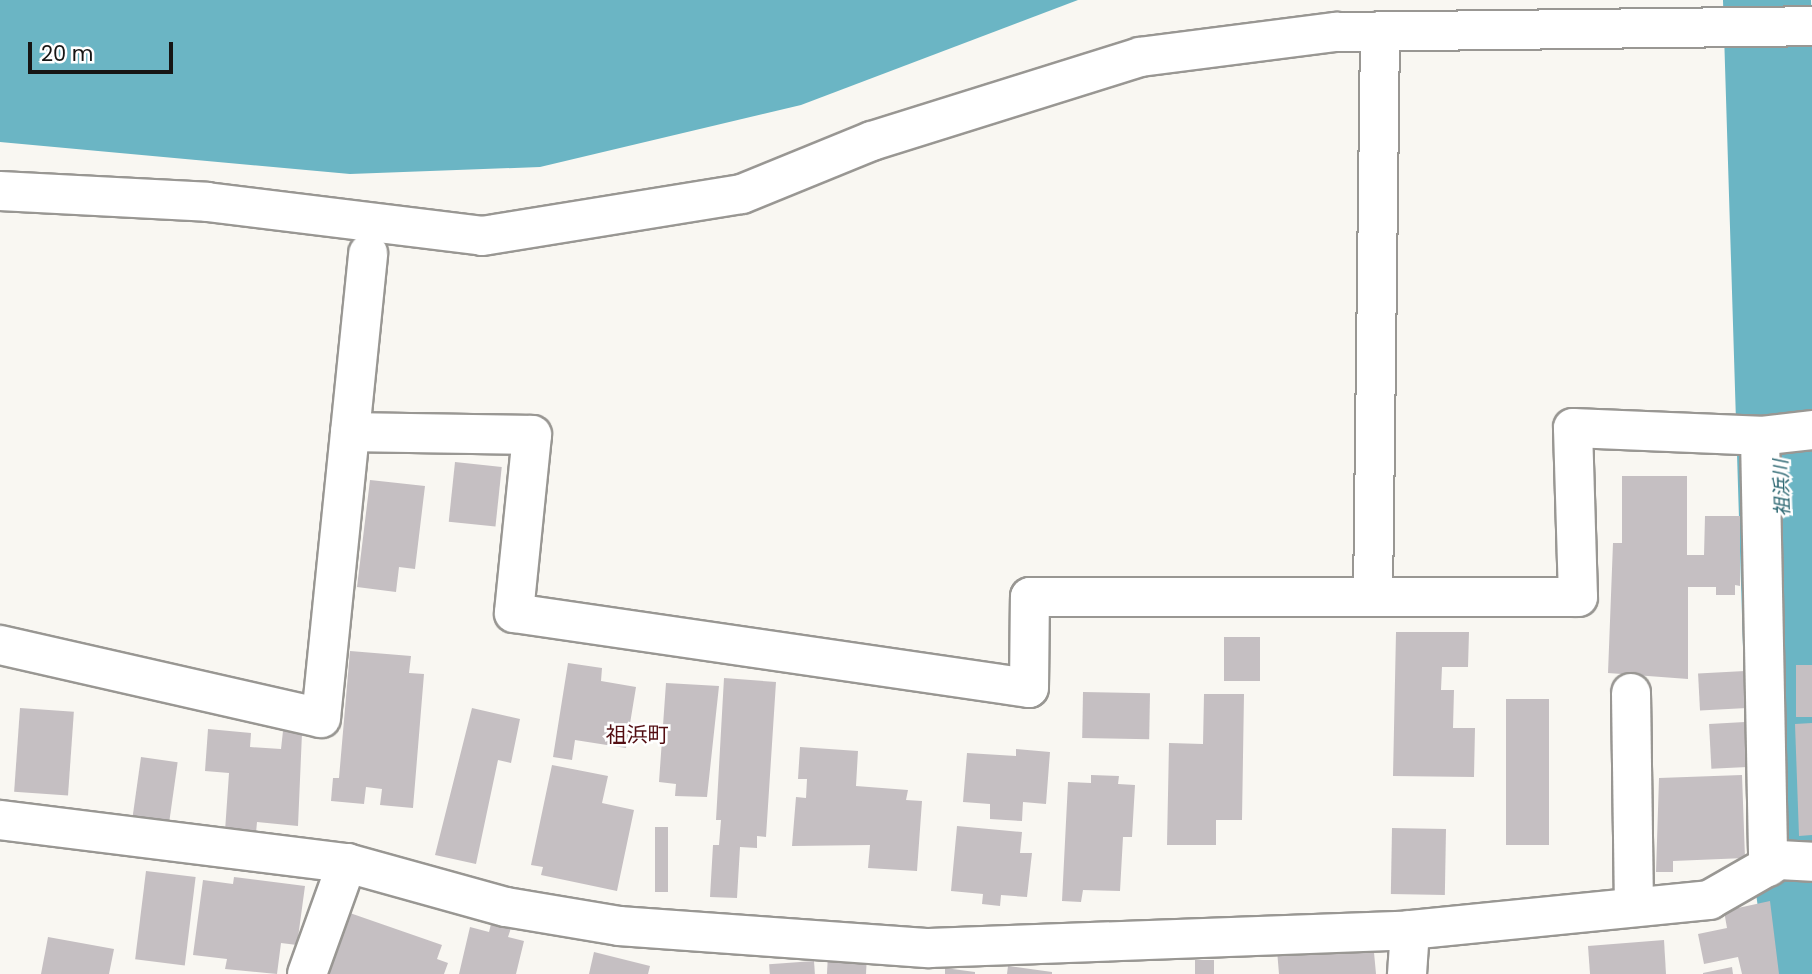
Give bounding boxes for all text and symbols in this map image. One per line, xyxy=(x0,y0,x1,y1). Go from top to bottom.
scale bar xyxy=(32,28,177,72)
text: 20 m xyxy=(41,39,94,68)
water label: 祖浜川 xyxy=(1770,459,1794,517)
district label: 祖浜町 xyxy=(606,722,668,748)

